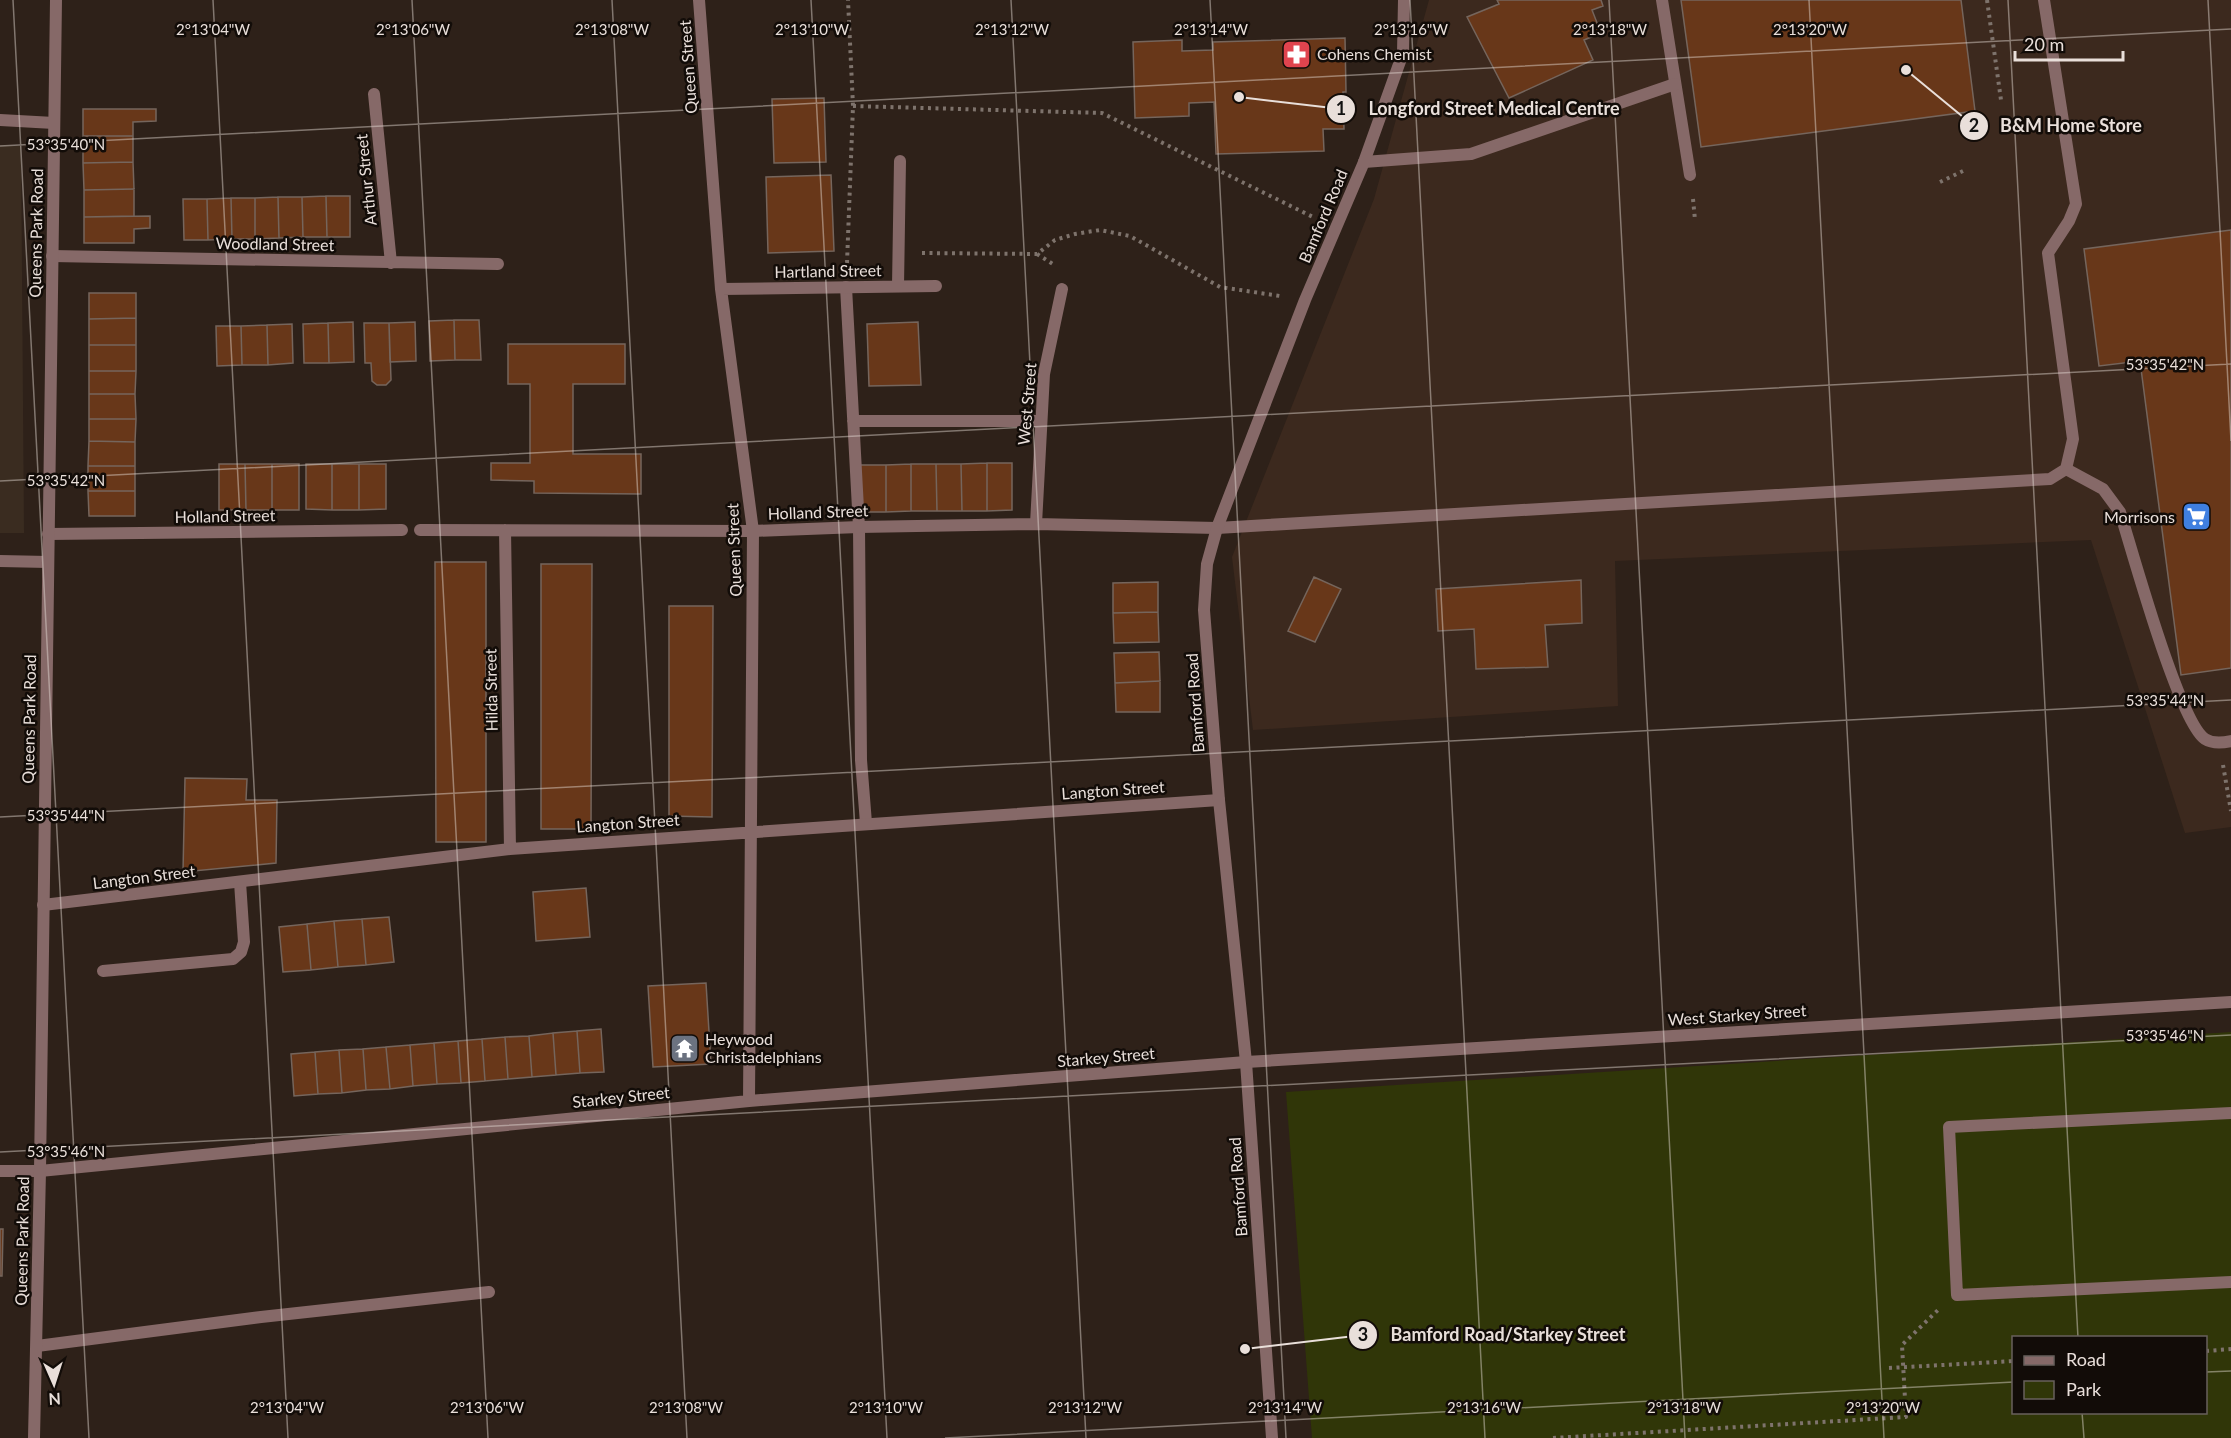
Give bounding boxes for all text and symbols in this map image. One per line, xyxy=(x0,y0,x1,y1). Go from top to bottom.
street label: Queen Street xyxy=(675,19,700,114)
text: 2°13'04"W xyxy=(176,20,250,38)
text: 2°13'06"W xyxy=(376,20,450,38)
text: 2°13'08"W xyxy=(575,20,649,38)
text: 2°13'10"W xyxy=(775,20,849,38)
text: 2°13'12"W xyxy=(975,20,1049,38)
text: 2°13'14"W xyxy=(1174,20,1248,38)
text: 2°13'16"W xyxy=(1374,20,1448,38)
text: 2°13'18"W xyxy=(1573,20,1647,38)
text: 2°13'20"W xyxy=(1773,20,1847,38)
scale bar xyxy=(2015,24,2123,62)
text: 20 m xyxy=(2024,33,2064,55)
pharmacy icon: Cohens Chemist xyxy=(1280,38,1312,70)
place label: Cohens Chemist xyxy=(1317,44,1432,63)
callout: Longford Street Medical Centre xyxy=(1326,91,1631,127)
text: 1 xyxy=(1336,97,1346,119)
text: Longford Street Medical Centre xyxy=(1368,97,1620,119)
callout: B&M Home Store xyxy=(1959,108,2154,144)
text: 2 xyxy=(1969,114,1979,136)
text: B&M Home Store xyxy=(2000,114,2142,136)
street label: Arthur Street xyxy=(351,133,380,227)
text: 53°35'40"N xyxy=(27,135,105,153)
street label: Bamford Road xyxy=(1294,166,1351,265)
street label: Queens Park Road xyxy=(25,168,46,298)
street label: Woodland Street xyxy=(216,233,335,254)
street label: Hartland Street xyxy=(774,260,882,281)
text: 53°35'42"N xyxy=(2126,355,2204,373)
street label: West Street xyxy=(1013,362,1040,446)
text: 53°35'42"N xyxy=(27,471,105,489)
street label: Holland Street xyxy=(767,500,869,523)
supermarket icon: Morrisons xyxy=(2180,501,2212,533)
street label: Queen Street xyxy=(722,503,745,597)
street label: Holland Street xyxy=(175,505,276,526)
place label: Morrisons xyxy=(2104,507,2175,526)
street label: Hilda Street xyxy=(480,648,501,732)
street label: Bamford Road xyxy=(1182,653,1207,753)
street label: Queens Park Road xyxy=(18,654,39,784)
text: 53°35'44"N xyxy=(2126,691,2204,709)
street label: Langton Street xyxy=(1061,776,1165,803)
text: 53°35'44"N xyxy=(27,806,105,824)
street label: Langton Street xyxy=(576,809,680,836)
street label: Langton Street xyxy=(91,861,197,892)
street label: West Starkey Street xyxy=(1667,1000,1807,1029)
text: 53°35'46"N xyxy=(2126,1026,2204,1044)
place label: Heywood Christadelphians xyxy=(705,1029,822,1066)
temple icon: Heywood Christadelphians xyxy=(668,1032,700,1064)
street label: Starkey Street xyxy=(1056,1043,1156,1070)
street label: Starkey Street xyxy=(571,1082,671,1111)
street label: Bamford Road xyxy=(1225,1137,1250,1237)
text: 53°35'46"N xyxy=(27,1142,105,1160)
street label: Queens Park Road xyxy=(11,1176,32,1306)
callout: Bamford Road/Starkey Street xyxy=(1348,1317,1637,1353)
text: 3 xyxy=(1358,1323,1368,1345)
text: Bamford Road/Starkey Street xyxy=(1391,1323,1626,1345)
legend xyxy=(2012,1336,2207,1414)
text: Road xyxy=(2066,1348,2106,1370)
north arrow xyxy=(24,1354,84,1414)
text: Park xyxy=(2066,1378,2102,1400)
text: N xyxy=(48,1390,61,1409)
text: 2°13'04"W xyxy=(250,1398,324,1416)
text: 2°13'06"W xyxy=(450,1398,524,1416)
text: 2°13'08"W xyxy=(649,1398,723,1416)
text: 2°13'10"W xyxy=(849,1398,923,1416)
text: 2°13'12"W xyxy=(1048,1398,1122,1416)
text: 2°13'14"W xyxy=(1248,1398,1322,1416)
text: 2°13'16"W xyxy=(1447,1398,1521,1416)
text: 2°13'18"W xyxy=(1647,1398,1721,1416)
text: 2°13'20"W xyxy=(1846,1398,1920,1416)

